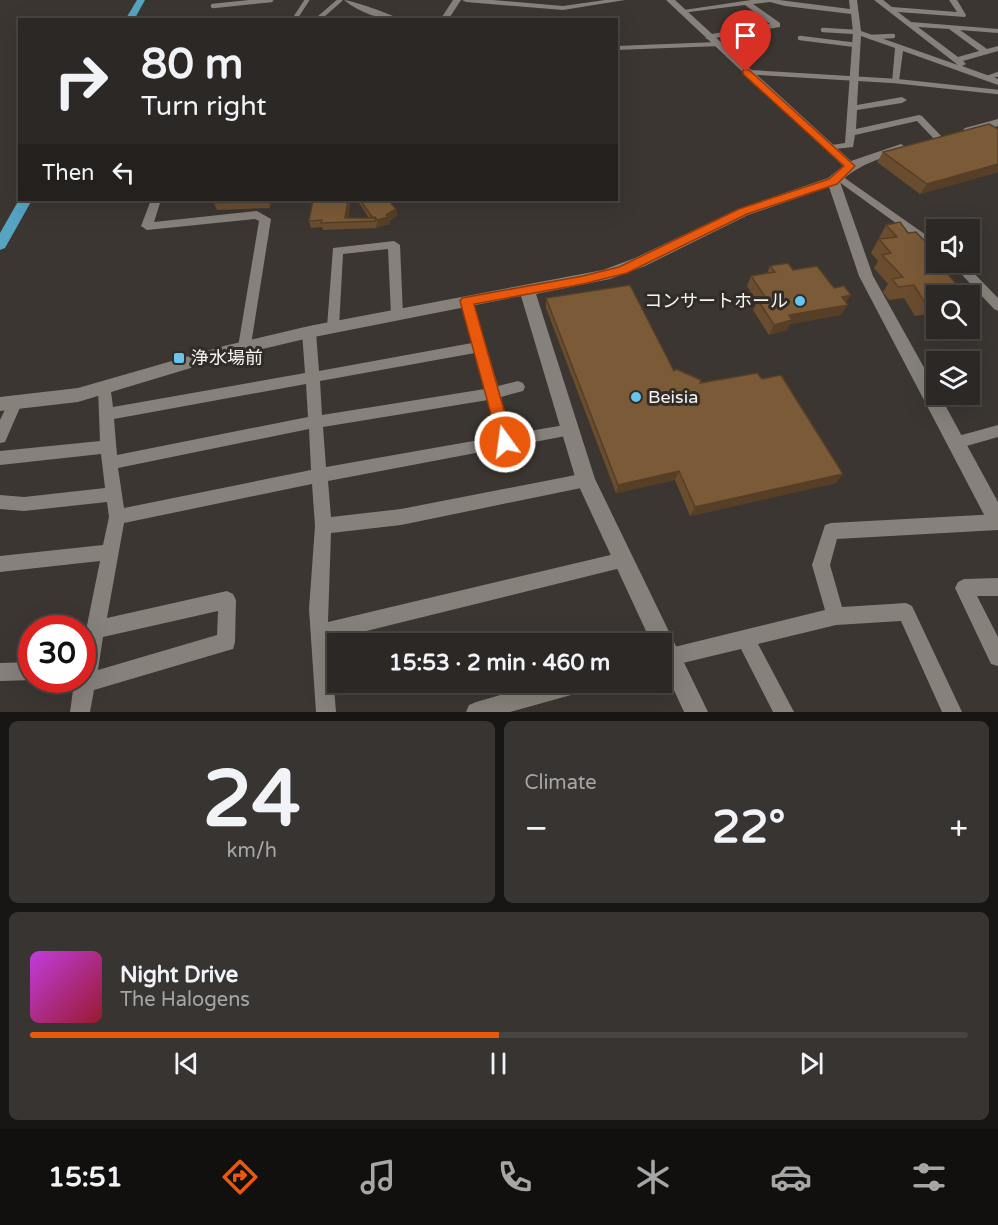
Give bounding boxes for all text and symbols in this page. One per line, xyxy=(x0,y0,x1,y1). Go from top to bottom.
pin xyxy=(720,10,771,72)
icon: arrive xyxy=(729,19,762,52)
text: 80 m xyxy=(141,39,243,90)
icon: right xyxy=(42,42,120,120)
text: Turn right xyxy=(141,90,267,123)
icon: left xyxy=(107,156,140,189)
text: Then xyxy=(42,160,95,186)
map controls xyxy=(926,219,980,405)
button: sound xyxy=(926,219,980,273)
button: search xyxy=(926,285,980,339)
place label: コンサートホール xyxy=(644,290,788,312)
marker: コンサートホール xyxy=(793,294,807,308)
place label: 浄水場前 xyxy=(191,347,263,369)
marker: 浄水場前 xyxy=(172,351,186,365)
button: layers xyxy=(926,351,980,405)
place label: Beisia xyxy=(648,386,698,408)
marker: Beisia xyxy=(629,390,643,404)
position arrow xyxy=(473,410,537,474)
speed limit sign: 30 xyxy=(18,615,96,693)
text: 15:53 · 2 min · 460 m xyxy=(389,650,610,676)
text: 24 xyxy=(203,753,301,847)
text: Climate xyxy=(525,771,597,795)
text: 22° xyxy=(712,801,785,855)
text: − xyxy=(525,809,548,848)
text: + xyxy=(949,809,968,848)
text: km/h xyxy=(227,839,277,863)
text: Night Drive xyxy=(120,962,238,988)
text: The Halogens xyxy=(120,988,250,1012)
icon: previous xyxy=(170,1047,203,1080)
icon: pause xyxy=(482,1047,515,1080)
icon: next xyxy=(795,1047,828,1080)
icon: directions xyxy=(219,1156,261,1198)
icon: music xyxy=(357,1156,399,1198)
icon: phone xyxy=(494,1156,536,1198)
icon: climate xyxy=(632,1156,674,1198)
icon: car xyxy=(770,1156,812,1198)
icon: filters xyxy=(908,1156,950,1198)
text: 15:51 xyxy=(48,1161,123,1194)

